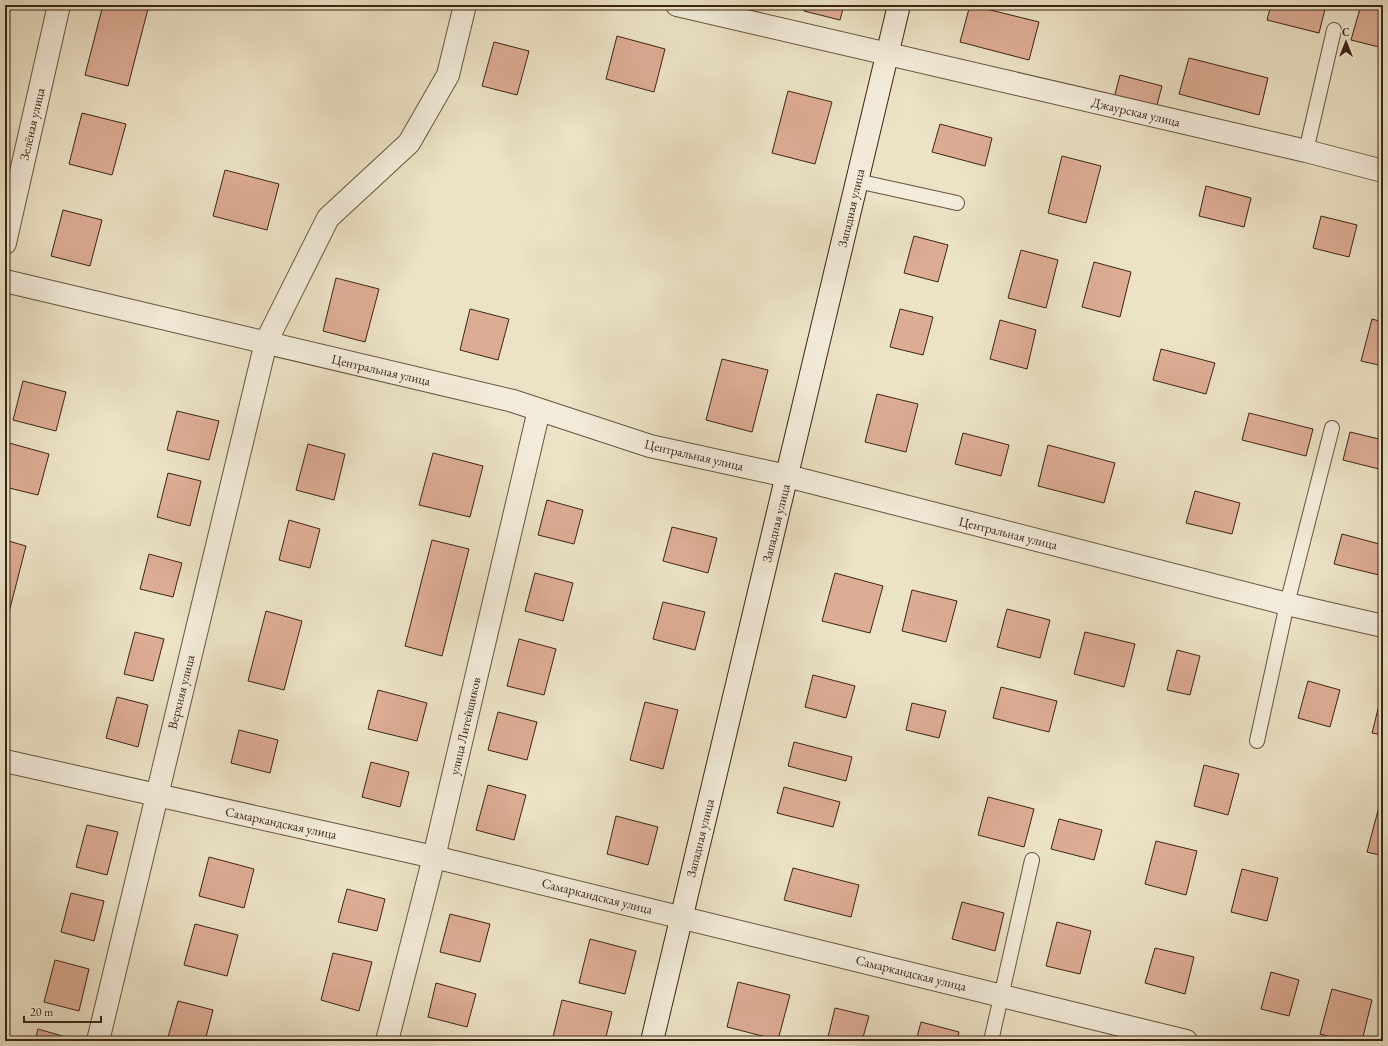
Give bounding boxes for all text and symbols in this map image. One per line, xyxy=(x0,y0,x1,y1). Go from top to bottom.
north arrow xyxy=(1326,22,1366,62)
text: С xyxy=(1342,25,1350,39)
street label: Зелёная улица xyxy=(15,85,49,162)
street label: Джаурская улица xyxy=(1090,94,1183,131)
street label: Западная улица xyxy=(834,166,868,249)
street label: Центральная улица xyxy=(330,350,433,390)
street label: Центральная улица xyxy=(643,435,746,475)
street label: Западная улица xyxy=(758,481,794,564)
street label: Центральная улица xyxy=(957,513,1060,554)
street label: Верхняя улица xyxy=(164,652,199,731)
street label: улица Литейщиков xyxy=(445,675,485,777)
street label: Западная улица xyxy=(682,796,718,879)
street label: Самаркандская улица xyxy=(224,803,339,843)
street label: Самаркандская улица xyxy=(540,874,655,918)
street label: Самаркандская улица xyxy=(854,951,969,995)
scale bar xyxy=(24,998,101,1024)
text: 20 m xyxy=(30,1004,54,1020)

